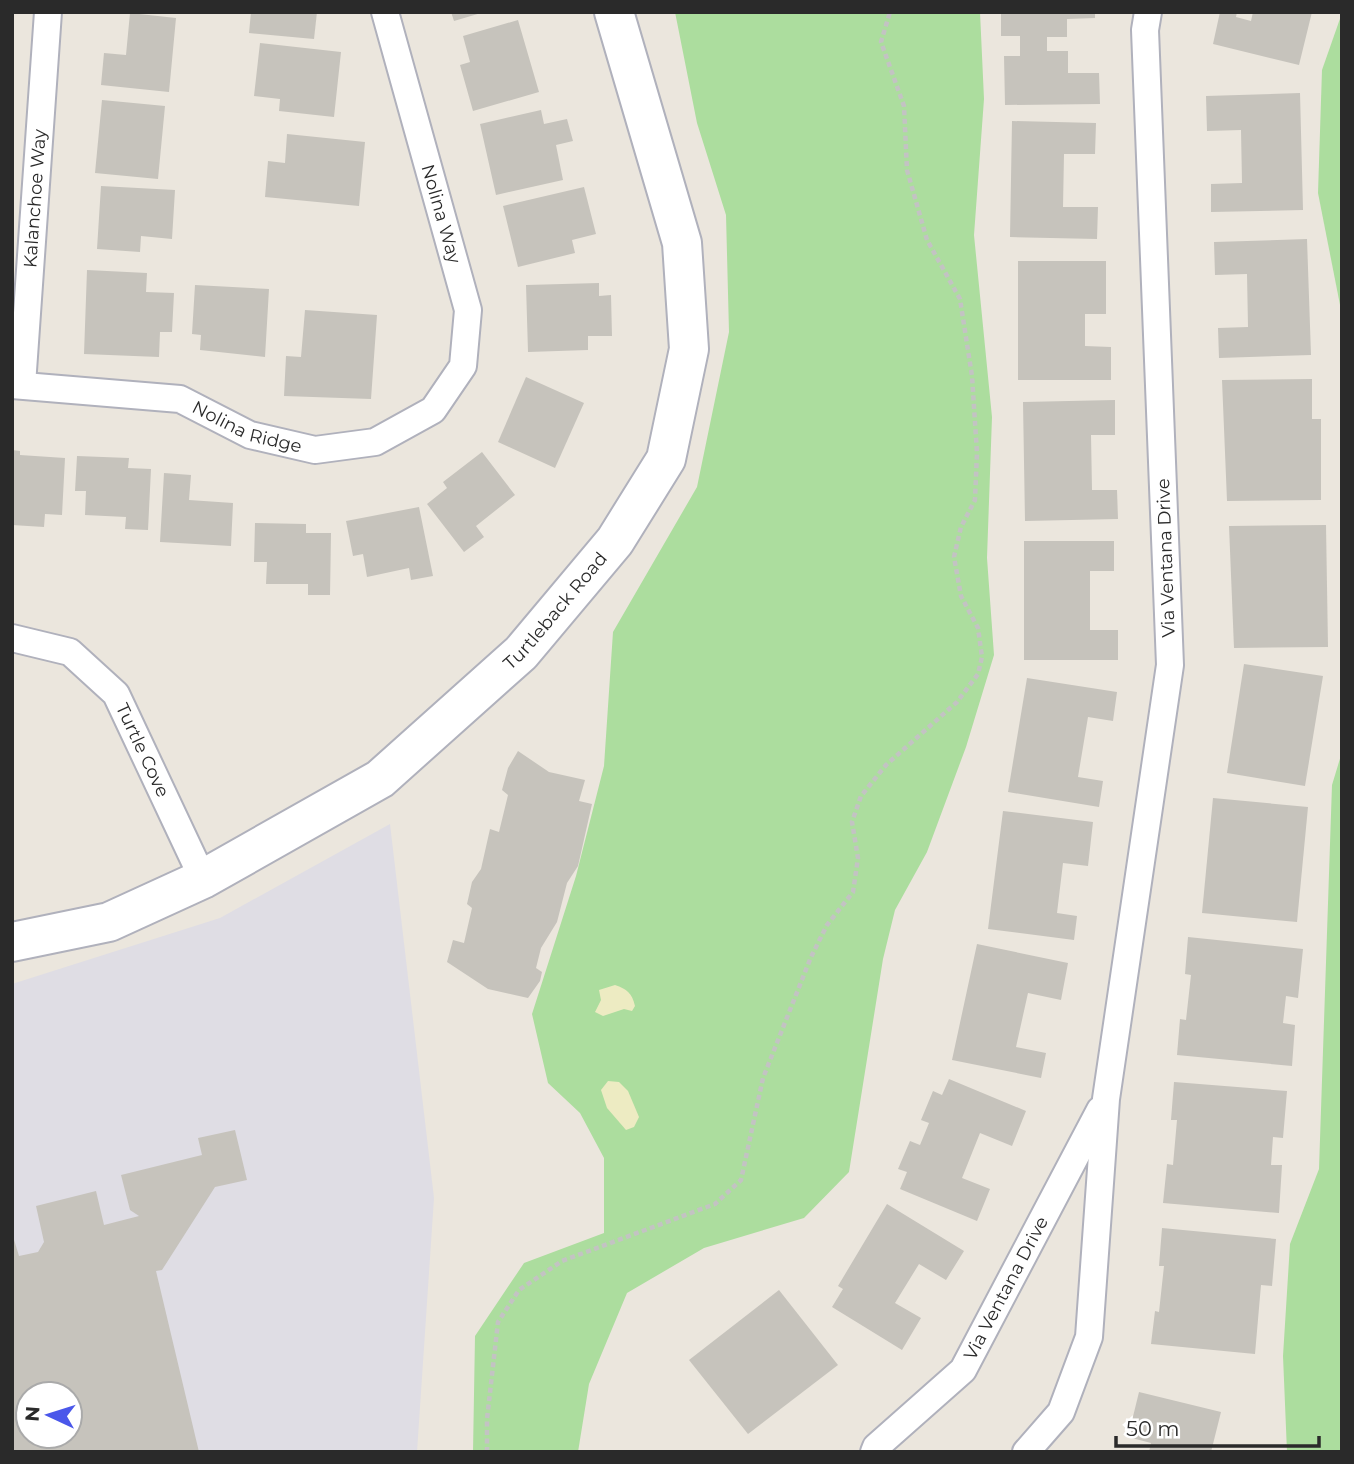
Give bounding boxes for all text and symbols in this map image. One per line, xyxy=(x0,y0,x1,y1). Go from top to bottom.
street label: Kalanchoe Way xyxy=(19,128,51,269)
street label: Nolina Way xyxy=(416,162,466,266)
street label: Nolina Ridge xyxy=(188,396,304,458)
street label: Via Ventana Drive xyxy=(1152,478,1180,638)
street label: Turtleback Road xyxy=(499,548,612,674)
street label: Turtle Cove xyxy=(111,700,174,801)
street label: Via Ventana Drive xyxy=(959,1213,1053,1364)
north arrow xyxy=(14,1380,84,1450)
scale bar xyxy=(1116,1404,1319,1448)
text: N xyxy=(21,1405,45,1422)
text: 50 m xyxy=(1126,1416,1180,1441)

